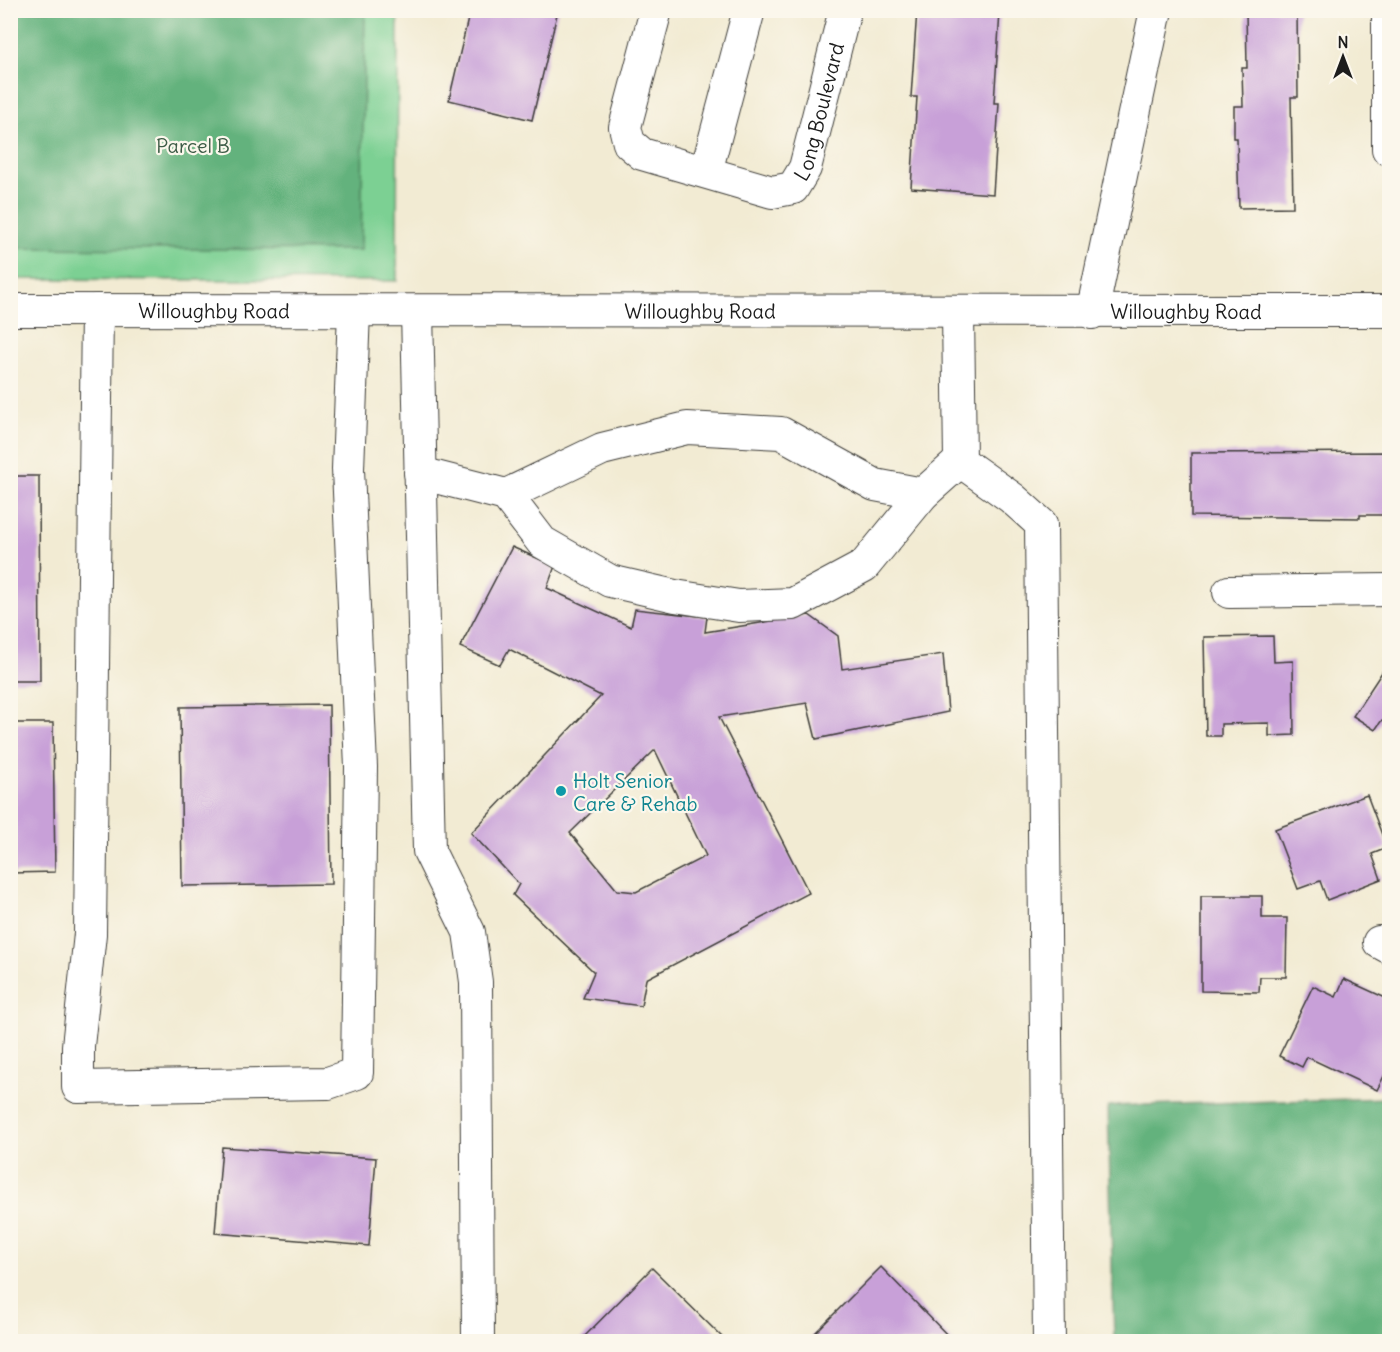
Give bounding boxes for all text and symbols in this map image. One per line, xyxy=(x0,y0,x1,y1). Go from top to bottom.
north arrow xyxy=(1313,27,1373,87)
text: N xyxy=(1337,32,1349,52)
street label: Long Boulevard xyxy=(788,40,849,185)
park label: Parcel B xyxy=(156,133,230,158)
street label: Willoughby Road xyxy=(138,298,290,323)
street label: Willoughby Road xyxy=(624,298,776,323)
street label: Willoughby Road xyxy=(1110,298,1262,323)
place label: Holt Senior Care & Rehab xyxy=(573,768,698,816)
marker: Holt Senior Care & Rehab xyxy=(554,784,568,798)

